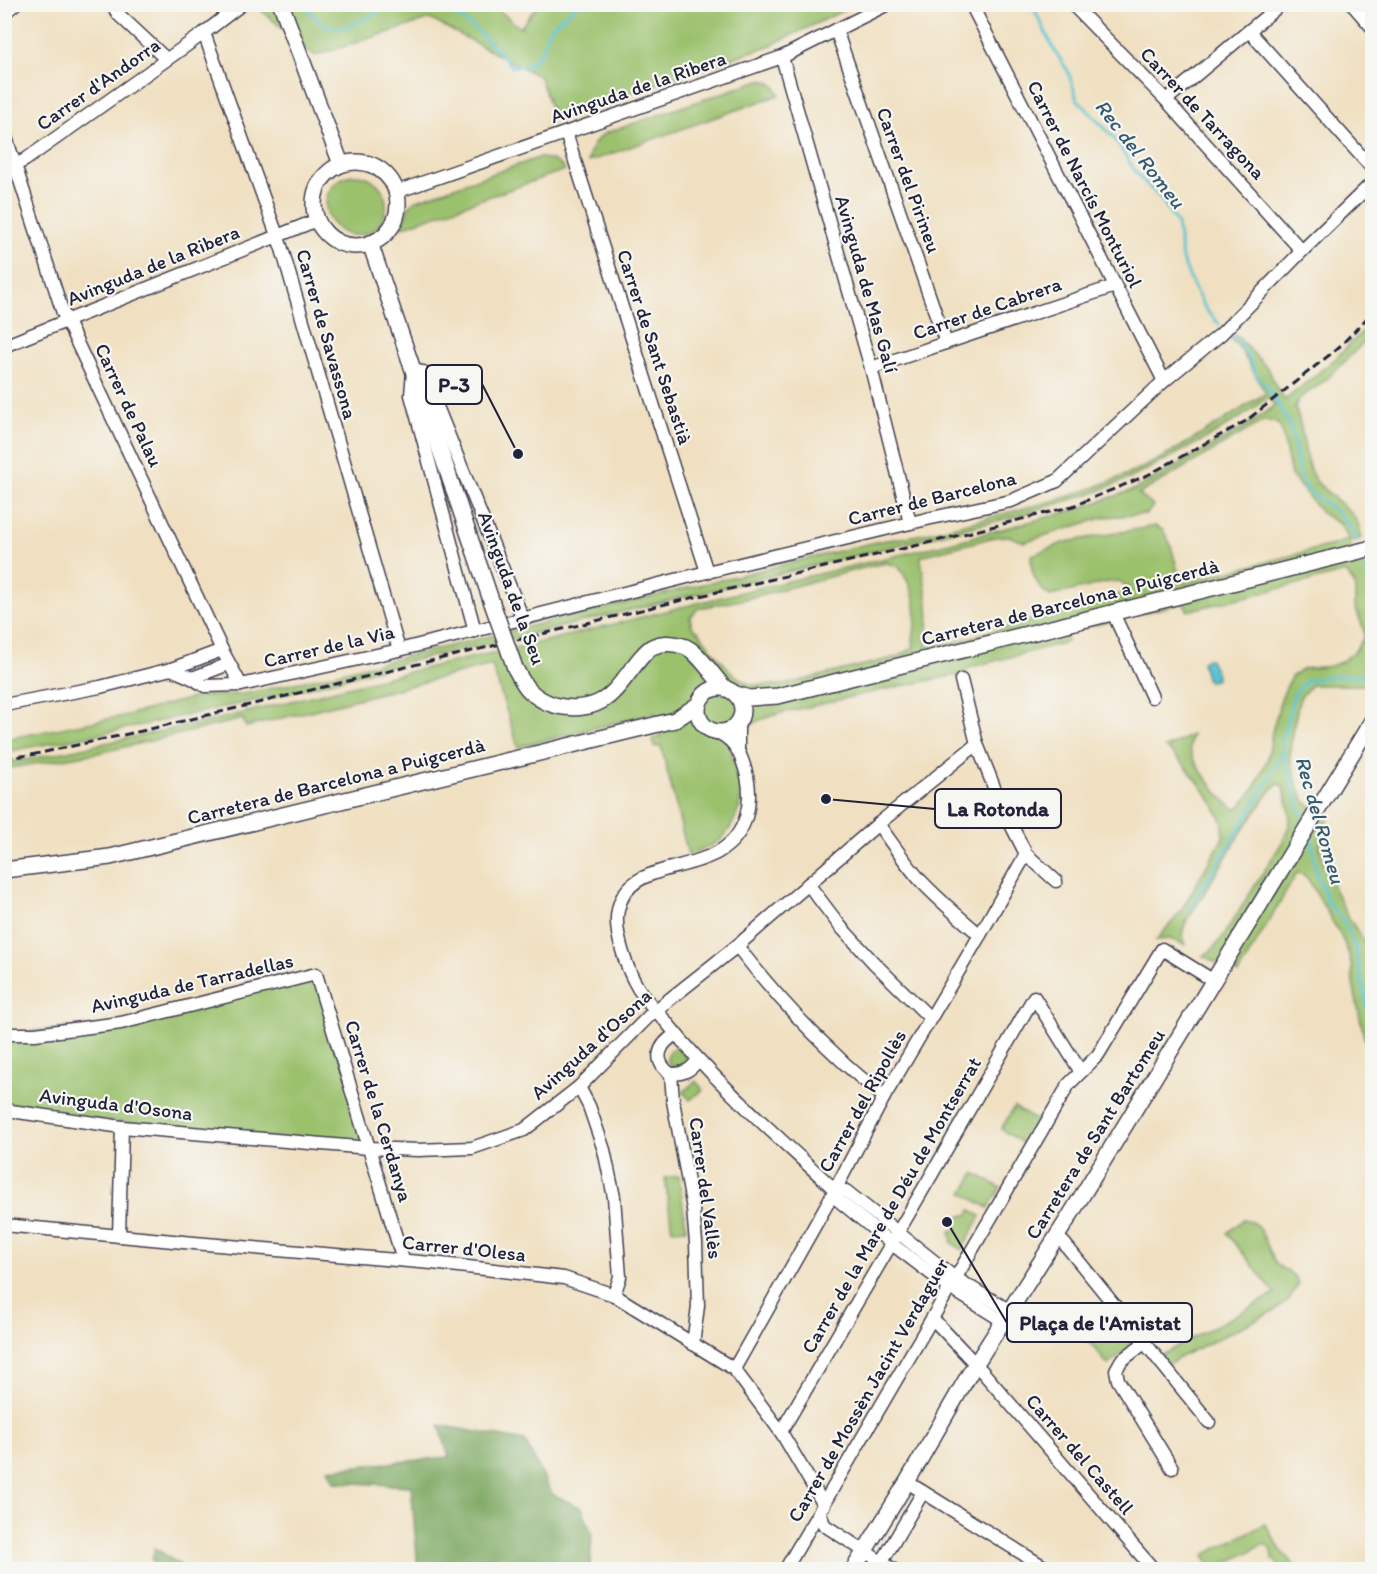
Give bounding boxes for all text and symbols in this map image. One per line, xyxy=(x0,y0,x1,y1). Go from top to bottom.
street label: Carrer d'Andorra xyxy=(32,32,165,136)
street label: Carrer de Tarragona xyxy=(1135,42,1271,185)
street label: Avinguda de la Ribera xyxy=(547,46,729,128)
street label: Carrer de Narcís Monturiol xyxy=(1022,76,1148,292)
water label: Rec del Romeu xyxy=(1090,94,1191,214)
street label: Carrer del Pirineu xyxy=(872,104,946,256)
street label: Avinguda de Mas Galí xyxy=(830,193,904,375)
street label: Avinguda de la Ribera xyxy=(63,219,243,311)
street label: Carrer de Savassona xyxy=(291,246,363,422)
street label: Carrer de Sant Sebastià xyxy=(612,246,698,448)
street label: Carrer de Cabrera xyxy=(910,271,1065,345)
street label: Carrer de Palau xyxy=(90,339,168,471)
callout: P-3 xyxy=(426,365,482,404)
text: P-3 xyxy=(438,372,470,397)
street label: Carrer de Barcelona xyxy=(845,465,1019,531)
street label: Avinguda de la Seu xyxy=(473,508,551,668)
street label: Carretera de Barcelona a Puigcerdà xyxy=(919,553,1222,651)
street label: Carrer de la Via xyxy=(261,619,397,673)
street label: Carretera de Barcelona a Puigcerdà xyxy=(185,732,488,830)
water label: Rec del Romeu xyxy=(1290,753,1351,887)
callout: La Rotonda xyxy=(935,789,1061,828)
text: La Rotonda xyxy=(947,796,1050,821)
street label: Avinguda de Tarradellas xyxy=(88,948,296,1018)
street label: Avinguda d'Osona xyxy=(526,983,656,1104)
street label: Carrer de la Cerdanya xyxy=(340,1017,418,1205)
street label: Carretera de Sant Bartomeu xyxy=(1020,1024,1170,1244)
street label: Carrer del Ripollès xyxy=(813,1025,911,1177)
street label: Carrer de la Mare de Déu de Montserrat xyxy=(796,1052,986,1358)
street label: Avinguda d'Osona xyxy=(38,1083,194,1125)
street label: Carrer del Vallès xyxy=(684,1116,728,1260)
street label: Carrer d'Olesa xyxy=(401,1230,527,1266)
street label: Carrer de Mossèn Jacint Verdaguer xyxy=(782,1253,954,1526)
callout: Plaça de l'Amistat xyxy=(1007,1303,1192,1342)
text: Plaça de l'Amistat xyxy=(1019,1310,1181,1336)
street label: Carrer del Castell xyxy=(1021,1389,1139,1520)

